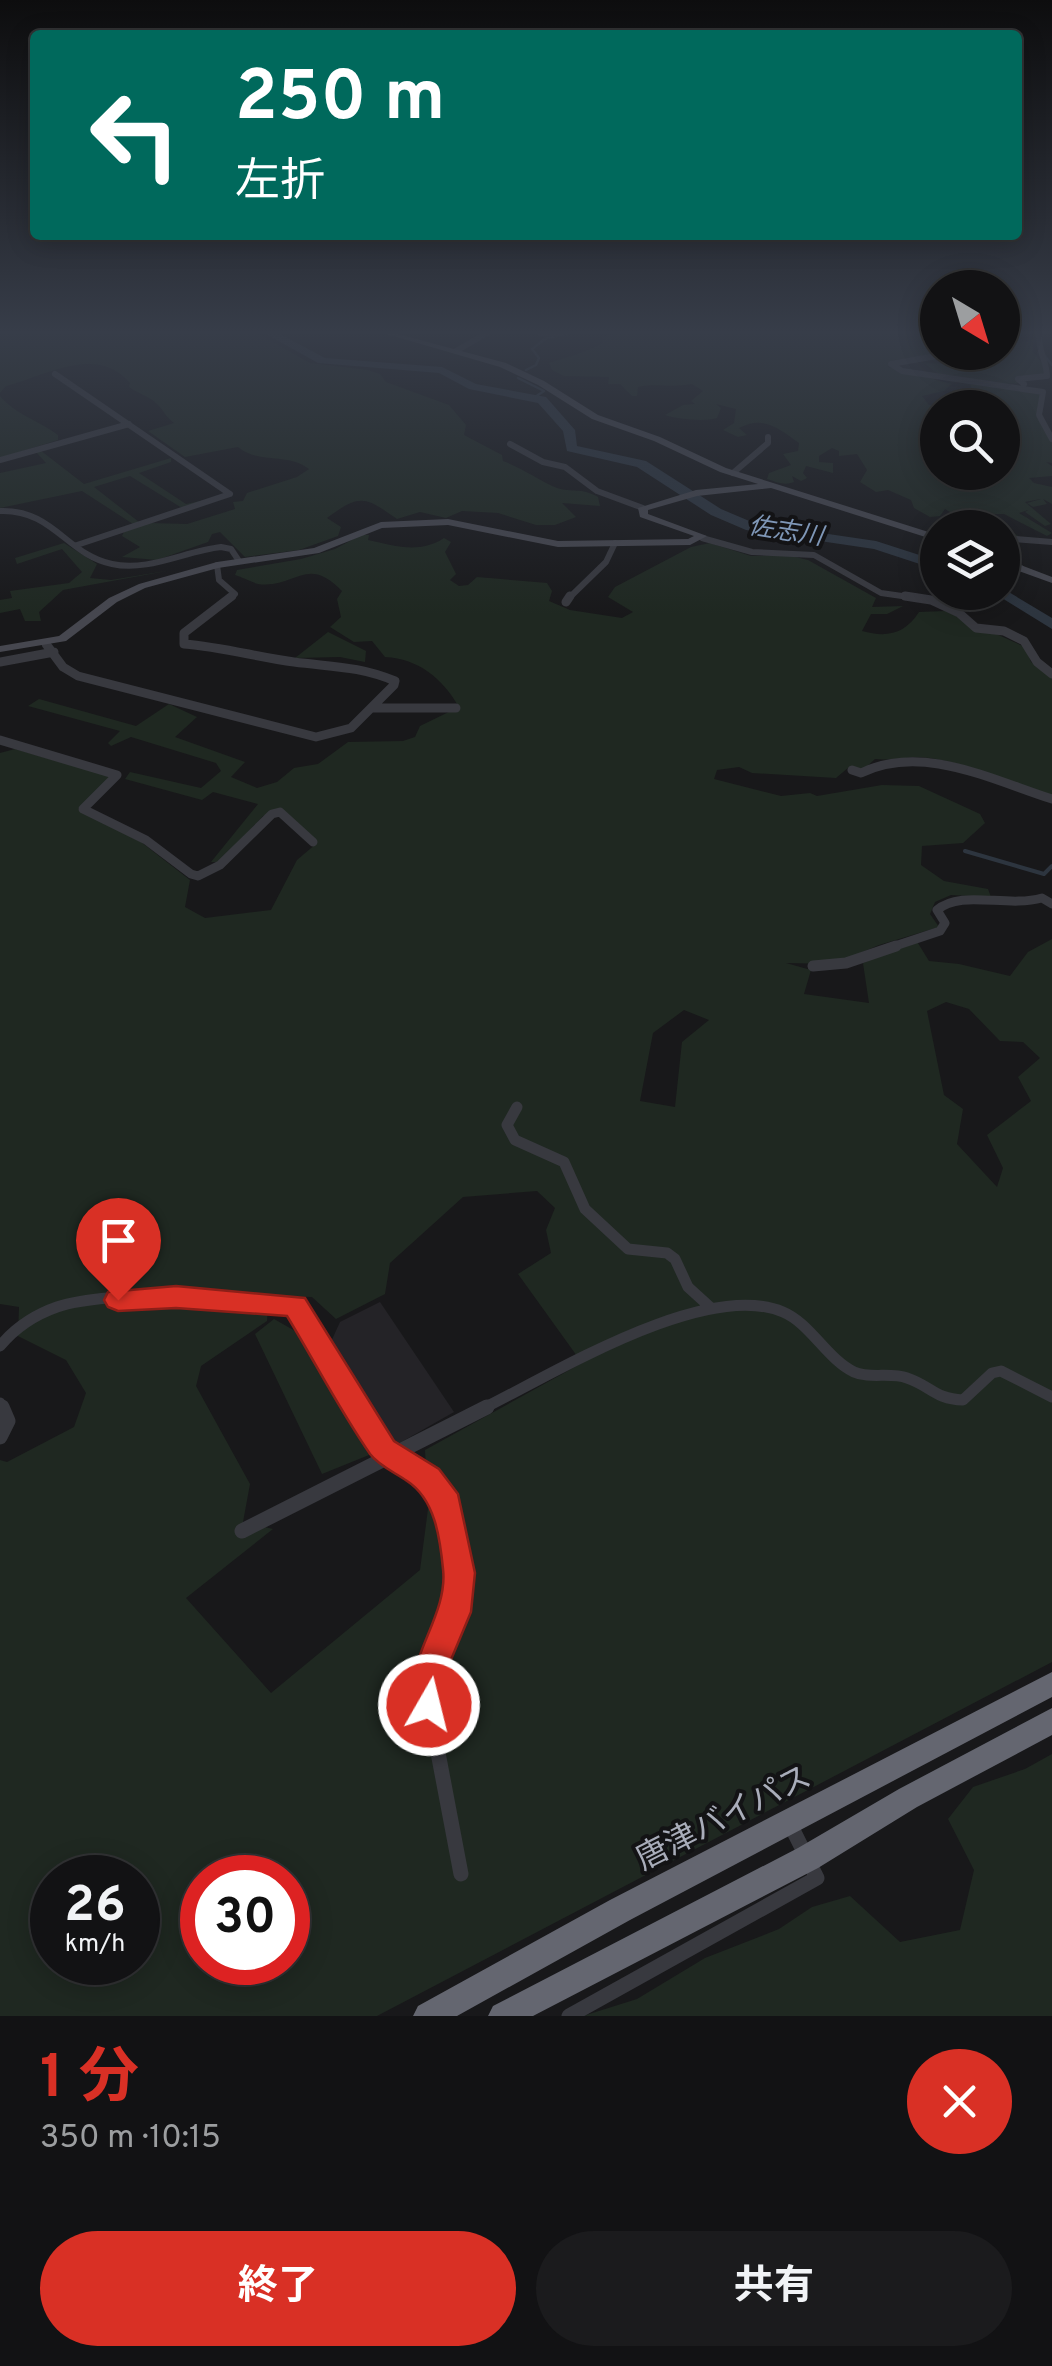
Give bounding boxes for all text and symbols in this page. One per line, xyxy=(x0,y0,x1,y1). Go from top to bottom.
text: 250 m xyxy=(235,56,445,145)
icon: left xyxy=(70,70,200,200)
text: 左折 xyxy=(235,155,325,212)
north arrow xyxy=(920,270,1020,370)
map controls xyxy=(920,270,1020,610)
button: search xyxy=(920,390,1020,490)
button: layers xyxy=(920,510,1020,610)
water label: 佐志川 xyxy=(746,511,828,555)
pin xyxy=(76,1198,161,1301)
icon: arrive xyxy=(91,1213,146,1268)
position arrow xyxy=(377,1653,481,1757)
street label: 唐津バイパス xyxy=(630,1758,819,1881)
speed limit sign: 30 xyxy=(180,1855,310,1985)
text: 26 xyxy=(64,1876,126,1939)
text: km/h xyxy=(65,1929,125,1961)
text: 1 分 xyxy=(40,2043,139,2119)
button: close xyxy=(907,2049,1012,2154)
text: 350 m · 10:15 xyxy=(40,2119,221,2159)
button: 終了 xyxy=(40,2231,516,2346)
button: 共有 xyxy=(536,2231,1012,2346)

